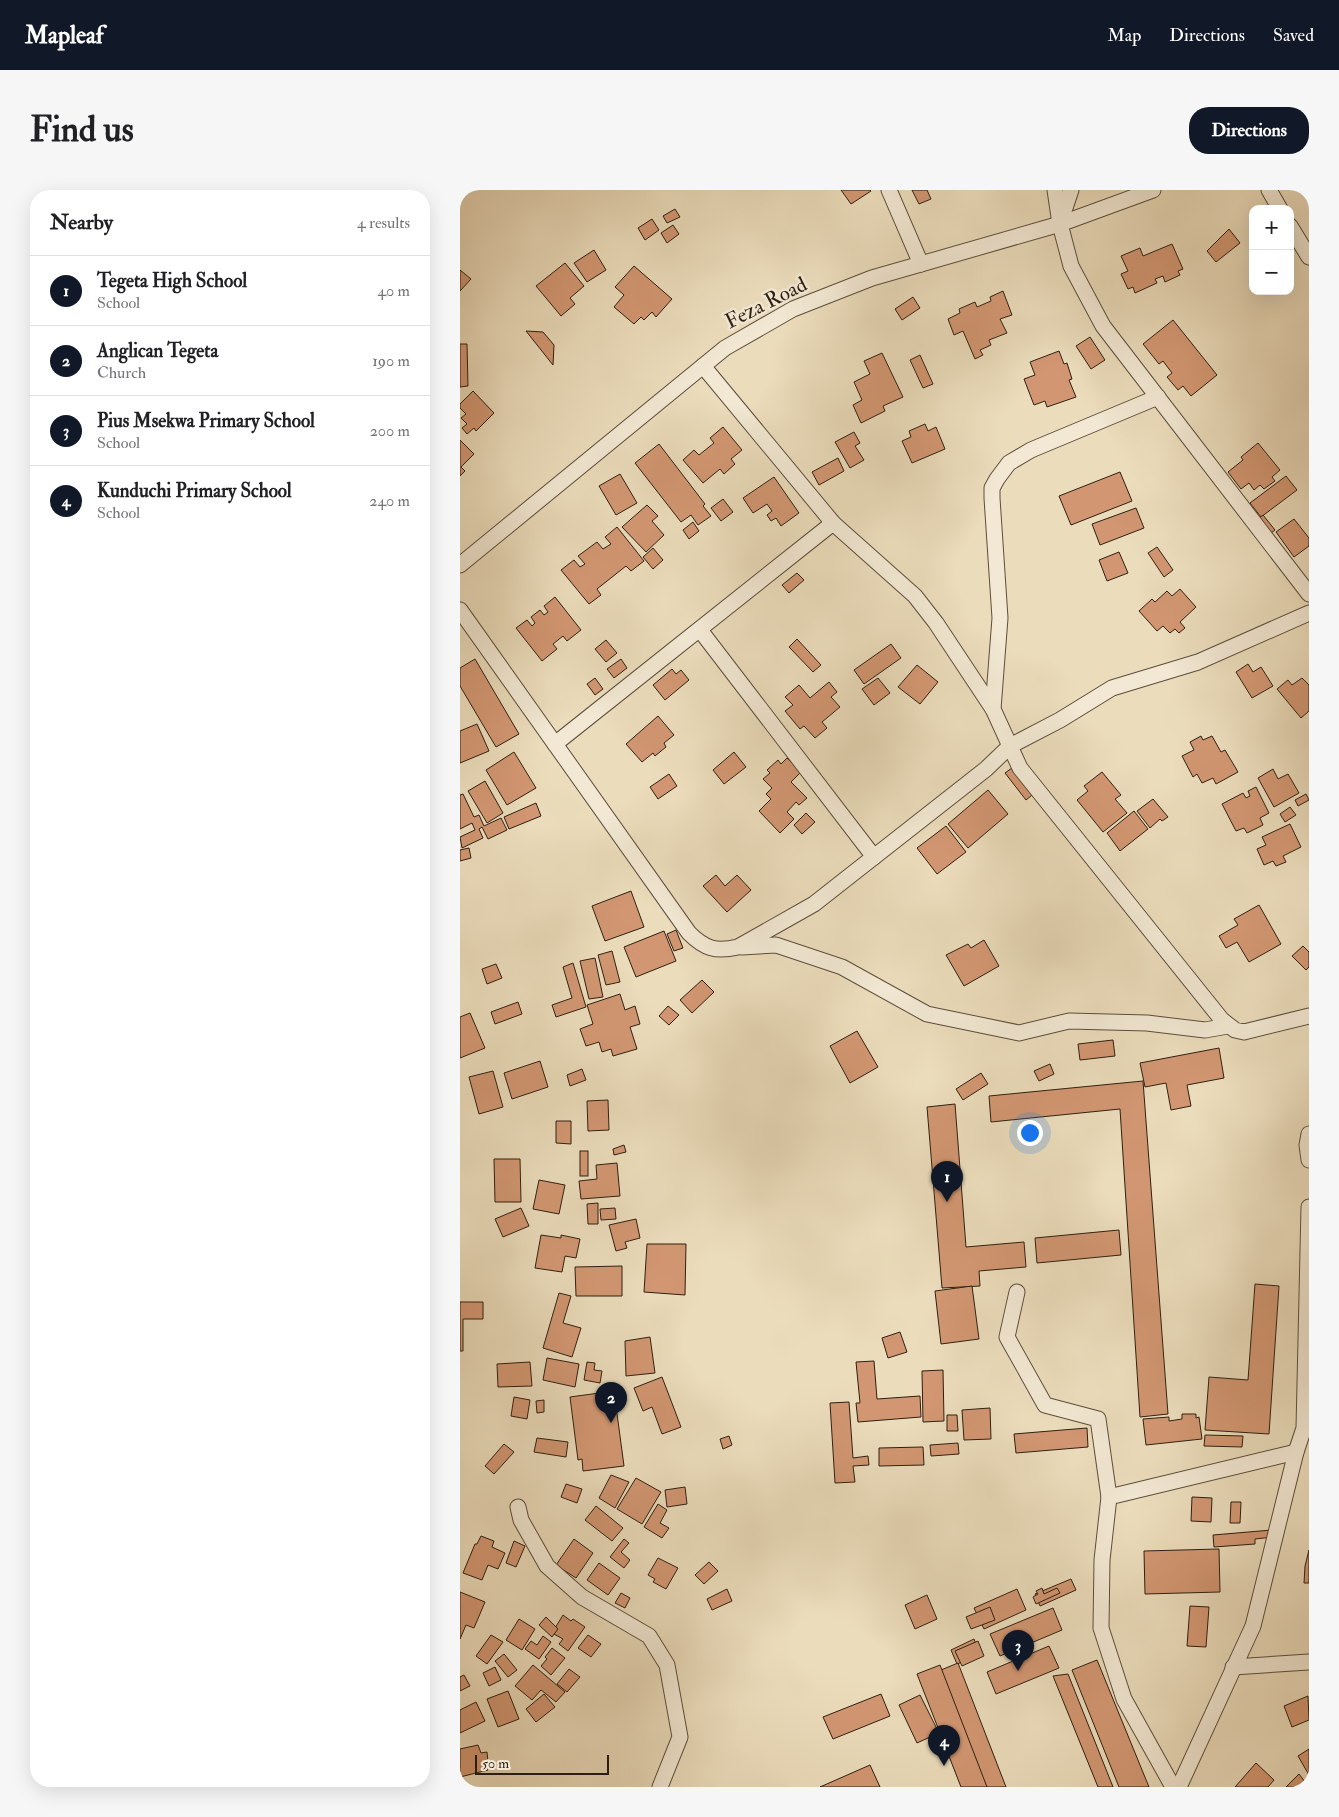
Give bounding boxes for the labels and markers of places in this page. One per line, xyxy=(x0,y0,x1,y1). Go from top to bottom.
pin: 1 xyxy=(931,1161,963,1202)
pin: 2 xyxy=(595,1382,627,1423)
pin: 3 xyxy=(1002,1630,1034,1671)
pin: 4 xyxy=(928,1725,960,1766)

